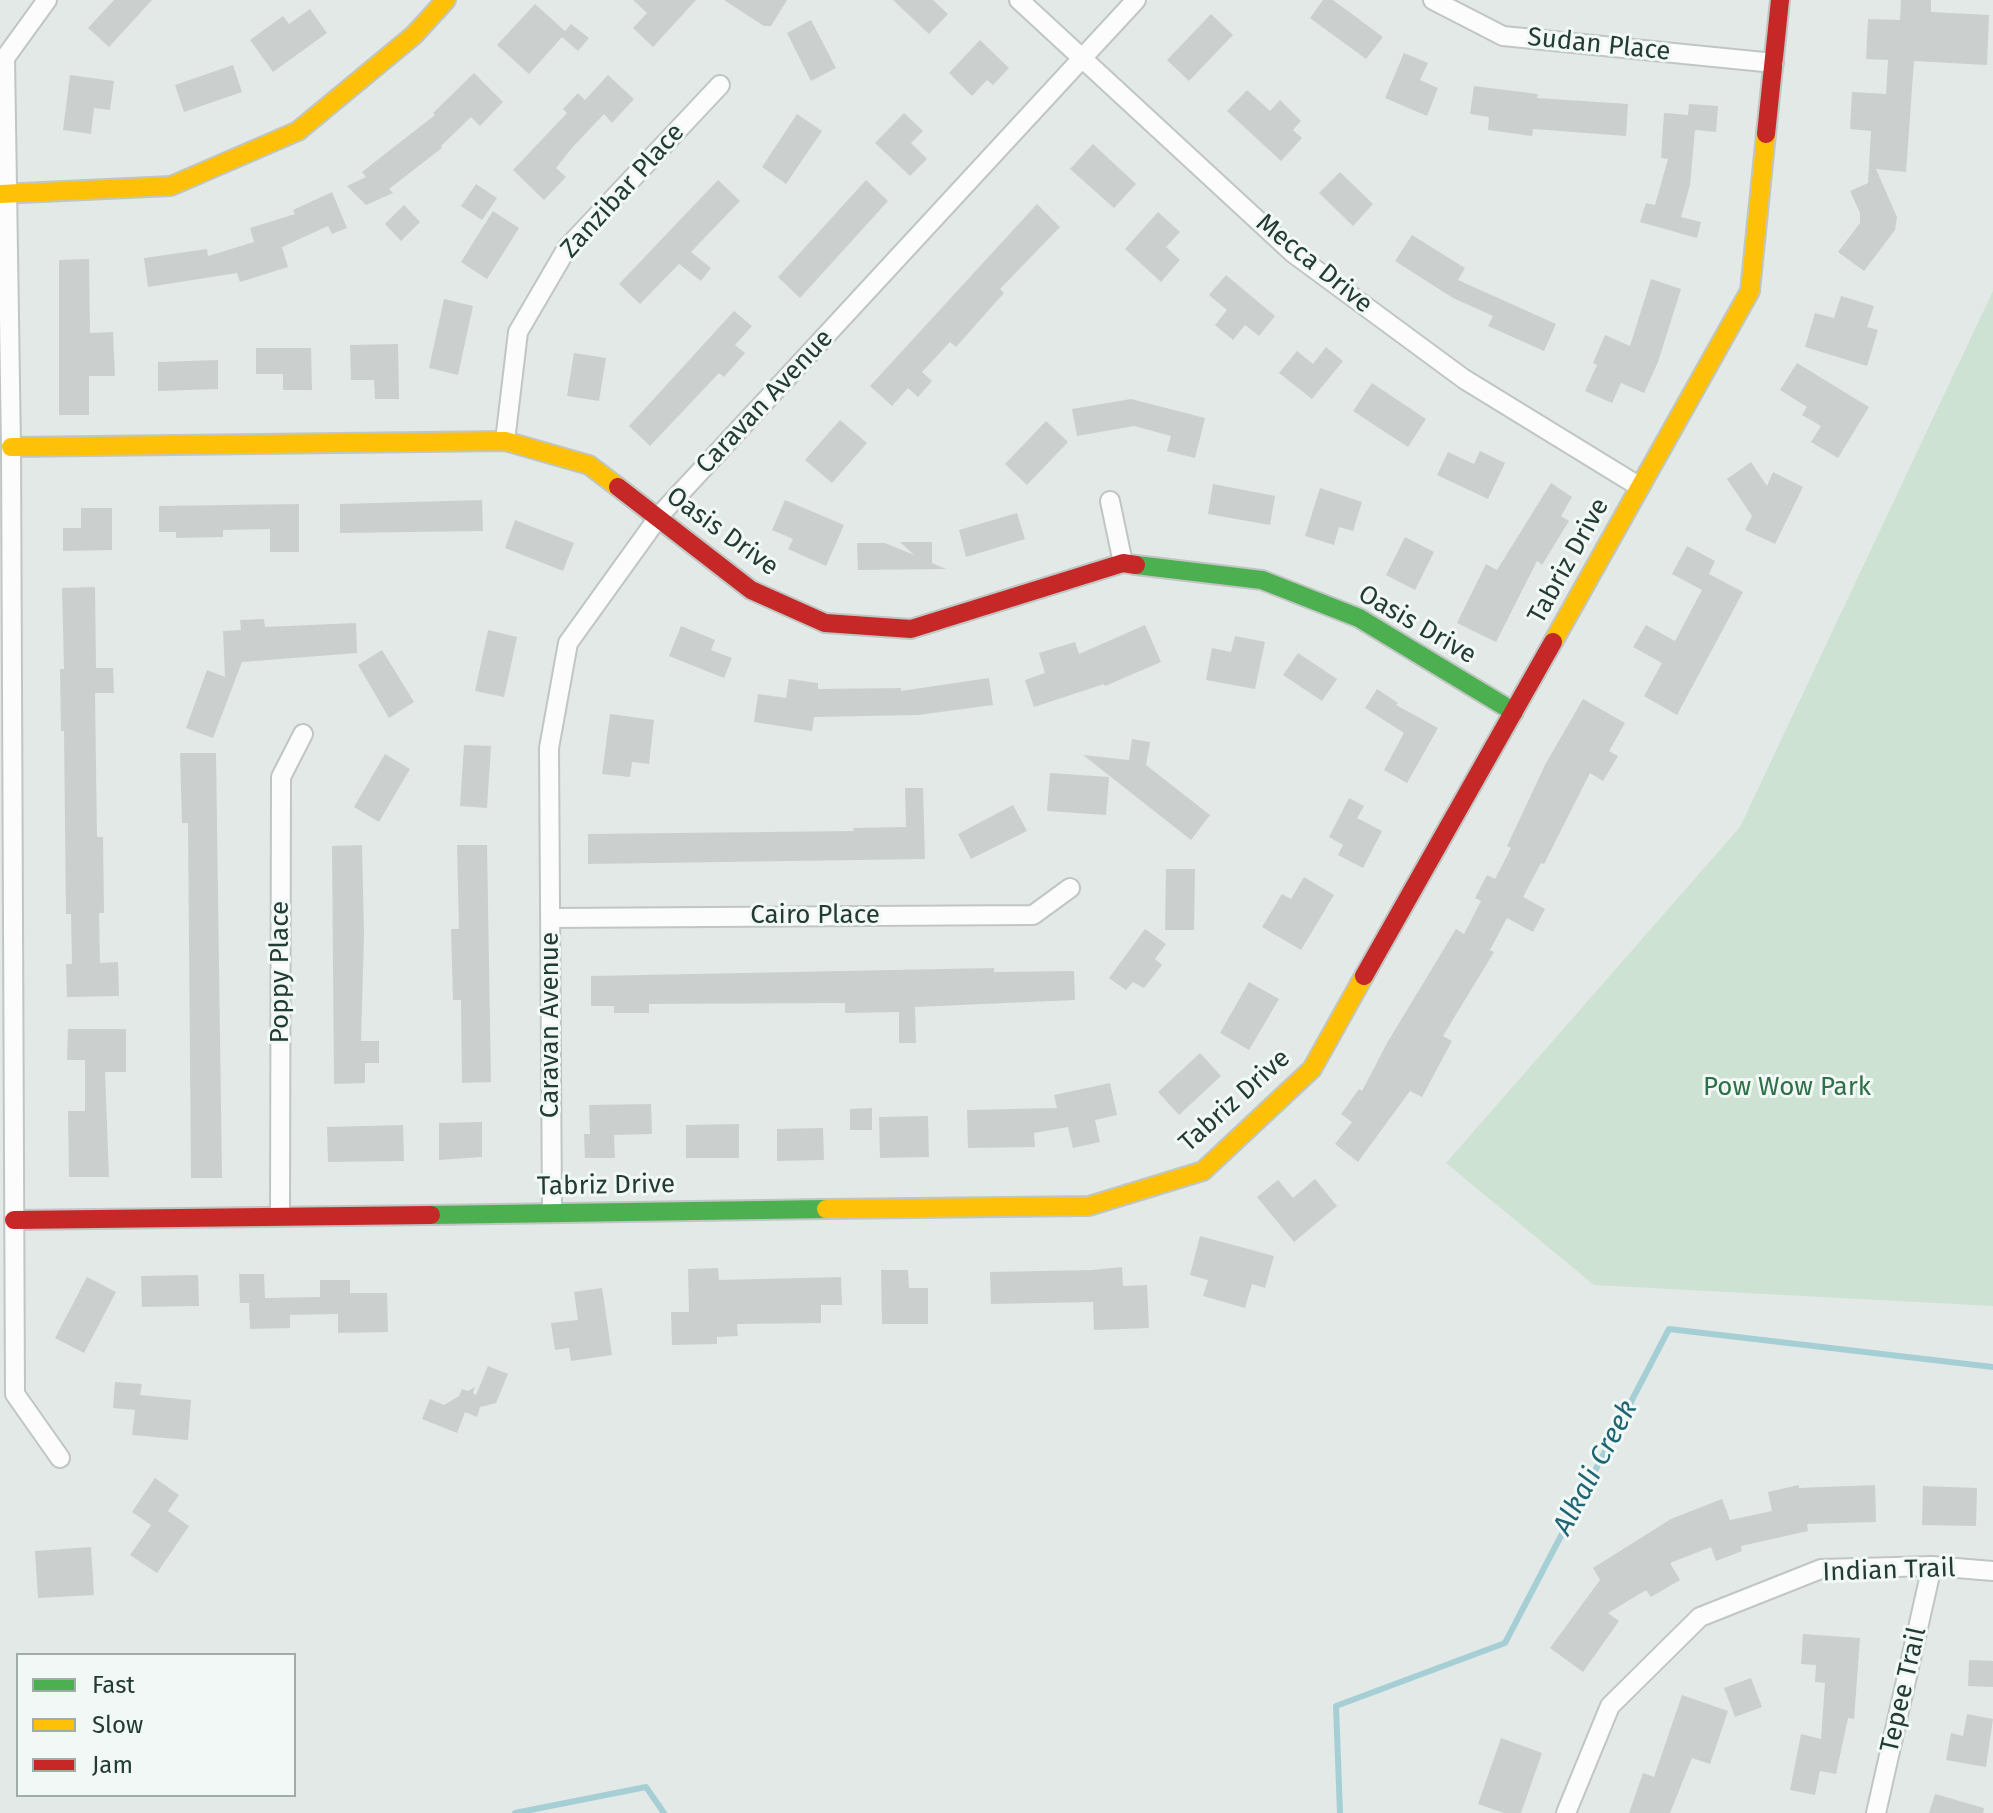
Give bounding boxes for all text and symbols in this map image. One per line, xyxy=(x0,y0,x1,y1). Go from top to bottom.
street label: Sudan Place xyxy=(1526,22,1672,68)
street label: Zanzibar Place xyxy=(555,117,691,265)
street label: Mecca Drive xyxy=(1250,208,1378,320)
street label: Caravan Avenue xyxy=(690,323,840,481)
street label: Oasis Drive xyxy=(660,481,784,583)
street label: Tabriz Drive xyxy=(1522,493,1616,629)
street label: Oasis Drive xyxy=(1352,579,1482,671)
street label: Cairo Place xyxy=(750,900,880,932)
street label: Poppy Place xyxy=(265,901,297,1043)
street label: Caravan Avenue xyxy=(535,932,567,1118)
street label: Tabriz Drive xyxy=(1173,1043,1297,1159)
park label: Pow Wow Park xyxy=(1703,1072,1871,1104)
street label: Tabriz Drive xyxy=(537,1169,675,1203)
water label: Alkali Creek xyxy=(1547,1395,1645,1541)
street label: Indian Trail xyxy=(1822,1553,1956,1589)
street label: Tepee Trail xyxy=(1874,1624,1934,1756)
legend xyxy=(16,1653,296,1797)
text: Fast xyxy=(92,1671,135,1699)
text: Slow xyxy=(92,1711,143,1739)
text: Jam xyxy=(92,1751,133,1779)

